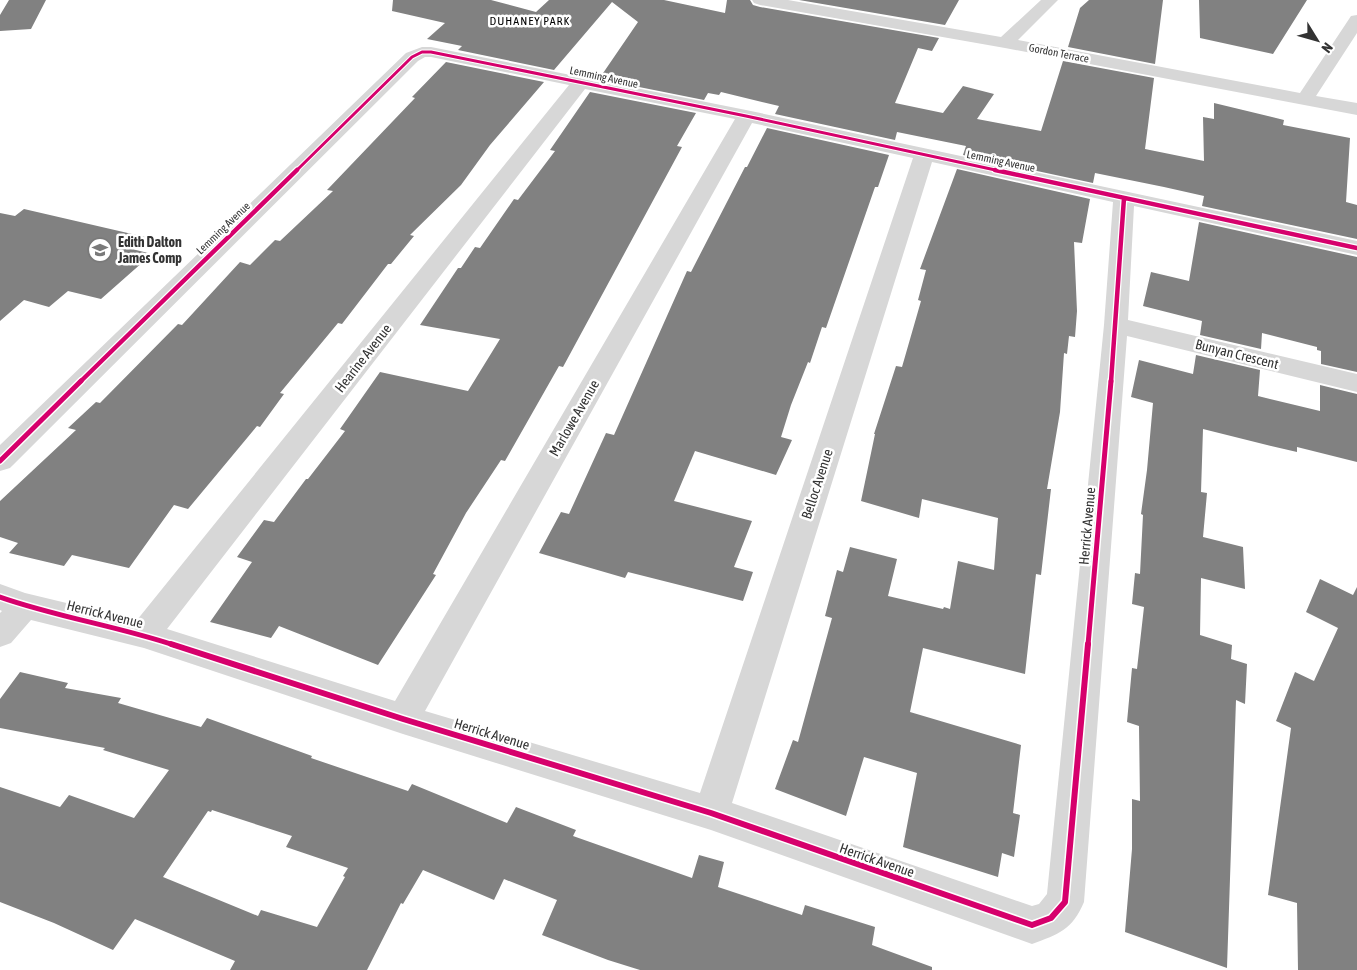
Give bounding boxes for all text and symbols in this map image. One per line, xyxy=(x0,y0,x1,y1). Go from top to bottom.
district label: DUHANEY PARK xyxy=(490,14,571,28)
north arrow xyxy=(1292,15,1342,65)
text: N xyxy=(1319,40,1336,56)
street label: Gordon Terrace xyxy=(1028,41,1090,65)
street label: Lemming Avenue xyxy=(569,64,639,90)
street label: Lemming Avenue xyxy=(966,148,1036,174)
street label: Lemming Avenue xyxy=(194,199,252,257)
place label: Edith Dalton James Comp xyxy=(117,234,182,266)
school or university icon: Edith Dalton James Comp xyxy=(87,237,113,263)
street label: Hearine Avenue xyxy=(331,321,395,395)
street label: Bunyan Crescent xyxy=(1194,336,1280,372)
street label: Marlowe Avenue xyxy=(546,377,602,459)
street label: Belloc Avenue xyxy=(798,447,836,521)
street label: Herrick Avenue xyxy=(1076,486,1098,566)
street label: Herrick Avenue xyxy=(65,597,145,631)
street label: Herrick Avenue xyxy=(452,715,532,753)
street label: Herrick Avenue xyxy=(838,840,916,880)

